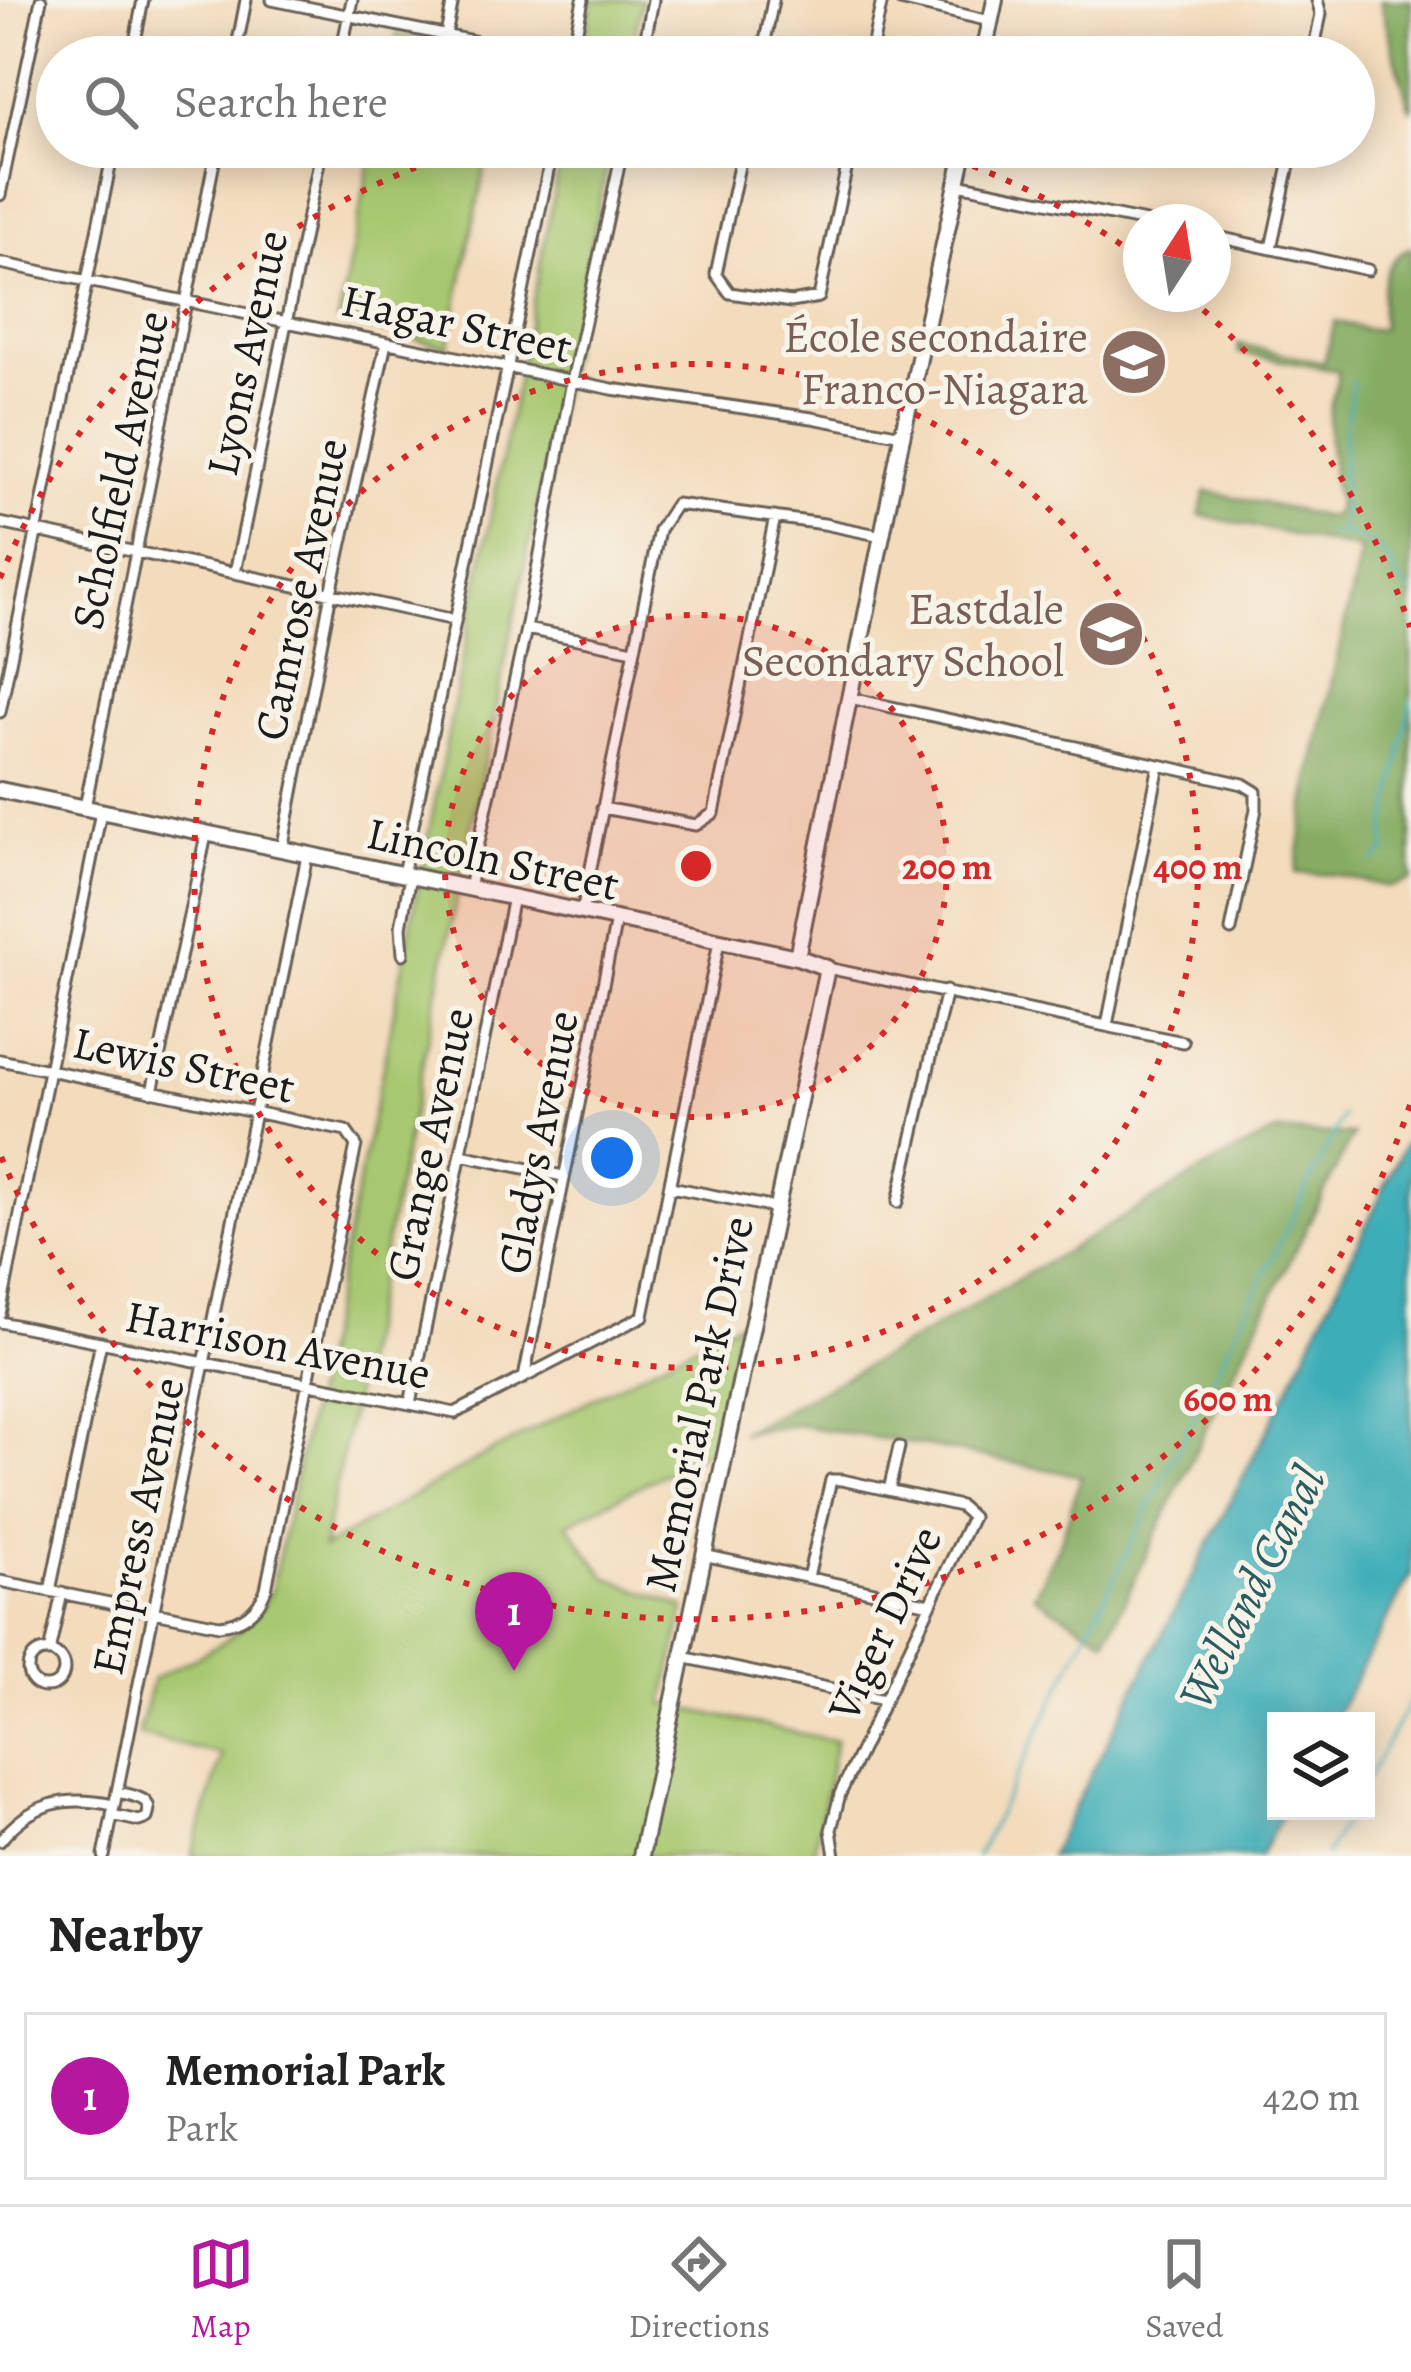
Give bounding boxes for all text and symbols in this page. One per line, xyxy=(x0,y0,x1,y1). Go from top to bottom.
search box xyxy=(36,36,1375,168)
icon: search xyxy=(78,69,144,135)
text: Search here xyxy=(174,71,388,133)
north arrow xyxy=(1123,204,1231,312)
street label: Lyons Avenue xyxy=(191,225,303,482)
street label: Hagar Street xyxy=(336,269,578,379)
street label: Scholfield Avenue xyxy=(56,305,184,635)
place label: École secondaire Franco-Niagara xyxy=(783,306,1088,420)
school or university icon: École secondaire Franco-Niagara xyxy=(1099,327,1169,397)
street label: Camrose Avenue xyxy=(239,433,363,746)
place label: Eastdale Secondary School xyxy=(742,578,1064,692)
school or university icon: Eastdale Secondary School xyxy=(1076,599,1146,669)
street label: Lincoln Street xyxy=(361,802,625,916)
text: 200 m xyxy=(902,842,992,891)
text: 400 m xyxy=(1153,842,1243,891)
centre of rings xyxy=(675,845,717,887)
street label: Grange Avenue xyxy=(371,1002,489,1286)
street label: Gladys Avenue xyxy=(482,1005,594,1279)
street label: Lewis Street xyxy=(67,1011,300,1119)
your location xyxy=(582,1128,642,1188)
street label: Memorial Park Drive xyxy=(629,1211,769,1598)
street label: Harrison Avenue xyxy=(120,1285,436,1405)
street label: Empress Avenue xyxy=(76,1372,200,1681)
text: 600 m xyxy=(1183,1374,1273,1423)
water label: Welland Canal xyxy=(1162,1455,1341,1720)
street label: Viger Drive xyxy=(812,1516,957,1732)
pin: 1 xyxy=(475,1572,553,1671)
map controls xyxy=(1267,1712,1375,1820)
button: layers xyxy=(1267,1712,1375,1820)
text: Nearby xyxy=(48,1899,202,1969)
text: Memorial Park xyxy=(165,2039,445,2101)
text: 1 xyxy=(83,2070,97,2123)
text: 420 m xyxy=(1263,2070,1360,2123)
text: Park xyxy=(165,2101,238,2154)
tab: Map xyxy=(188,2231,254,2348)
tab: Directions xyxy=(629,2231,770,2348)
tab: Saved xyxy=(1145,2231,1223,2348)

